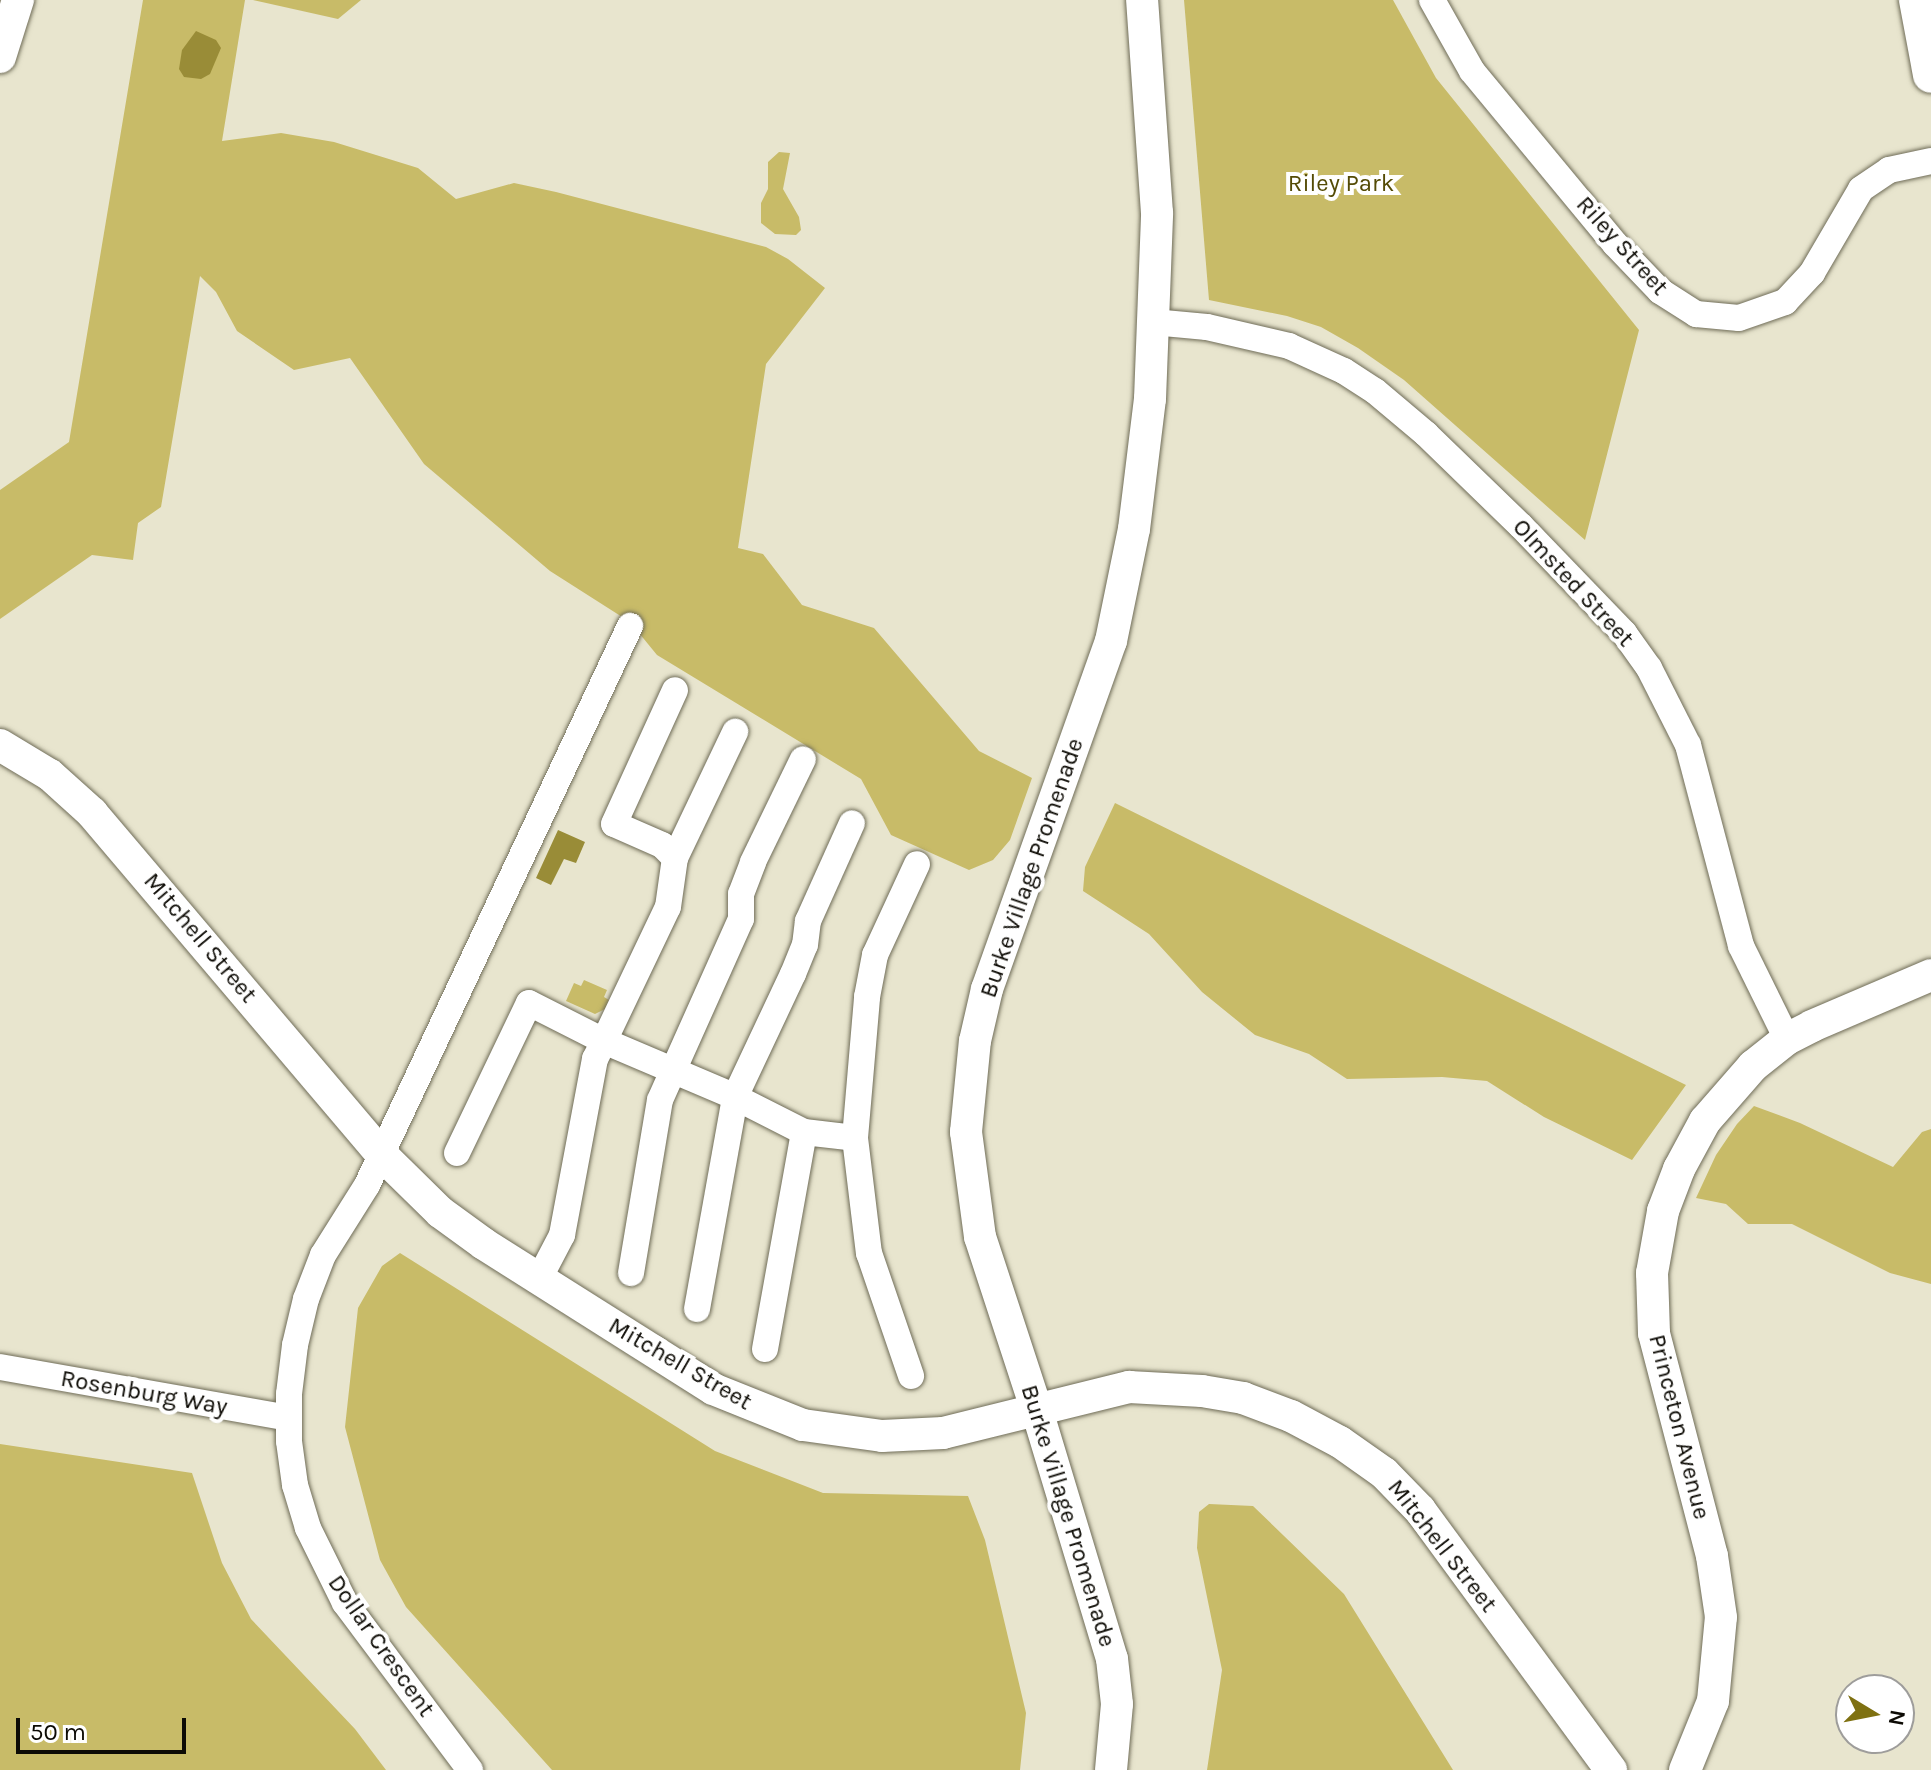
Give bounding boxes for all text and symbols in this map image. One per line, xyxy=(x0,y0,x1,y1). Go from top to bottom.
park label: Riley Park xyxy=(1288,170,1394,198)
street label: Riley Street xyxy=(1570,190,1674,302)
street label: Olmsted Street xyxy=(1506,513,1640,653)
street label: Burke Village Promenade xyxy=(974,734,1090,1002)
street label: Mitchell Street xyxy=(137,867,263,1009)
street label: Mitchell Street xyxy=(603,1311,757,1417)
street label: Princeton Avenue xyxy=(1642,1332,1716,1522)
street label: Rosenburg Way xyxy=(58,1364,230,1422)
street label: Burke Village Promenade xyxy=(1014,1381,1122,1651)
street label: Mitchell Street xyxy=(1381,1474,1503,1618)
street label: Dollar Crescent xyxy=(321,1570,441,1722)
north arrow xyxy=(1835,1674,1915,1754)
scale bar xyxy=(20,1702,190,1752)
text: N xyxy=(1882,1708,1911,1728)
text: 50 m xyxy=(30,1718,86,1746)

